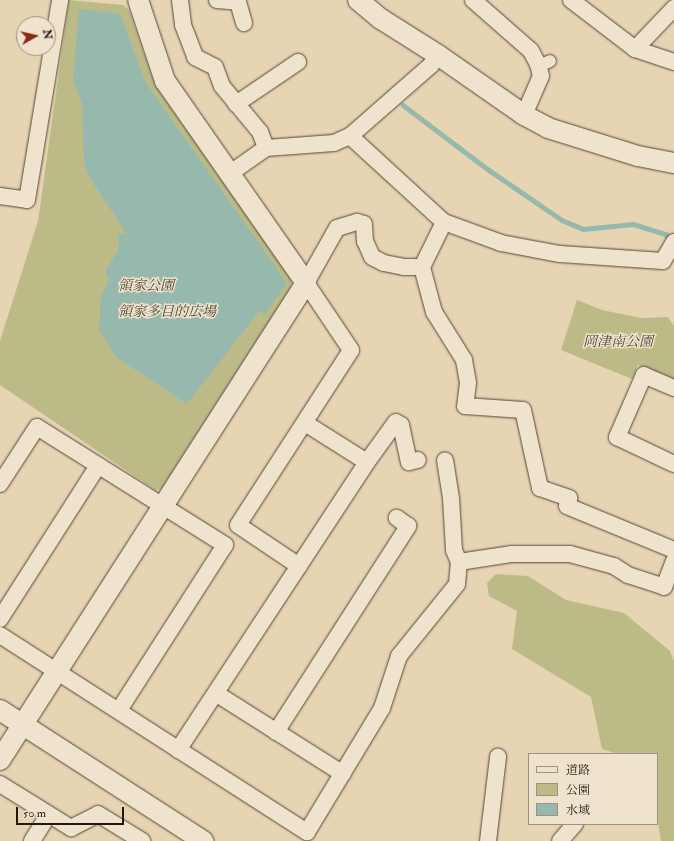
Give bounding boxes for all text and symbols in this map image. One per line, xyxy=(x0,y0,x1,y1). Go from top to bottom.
north arrow xyxy=(16,16,56,56)
text: N xyxy=(40,29,55,40)
park label: 領家公園 xyxy=(118,278,174,294)
park label: 領家多目的広場 xyxy=(118,304,216,320)
park label: 岡津南公園 xyxy=(583,334,653,350)
legend xyxy=(528,753,658,825)
text: 道路 xyxy=(566,763,590,778)
text: 公園 xyxy=(566,783,590,798)
scale bar xyxy=(18,799,126,825)
text: 水域 xyxy=(566,803,590,818)
text: 50 m xyxy=(23,806,46,821)

